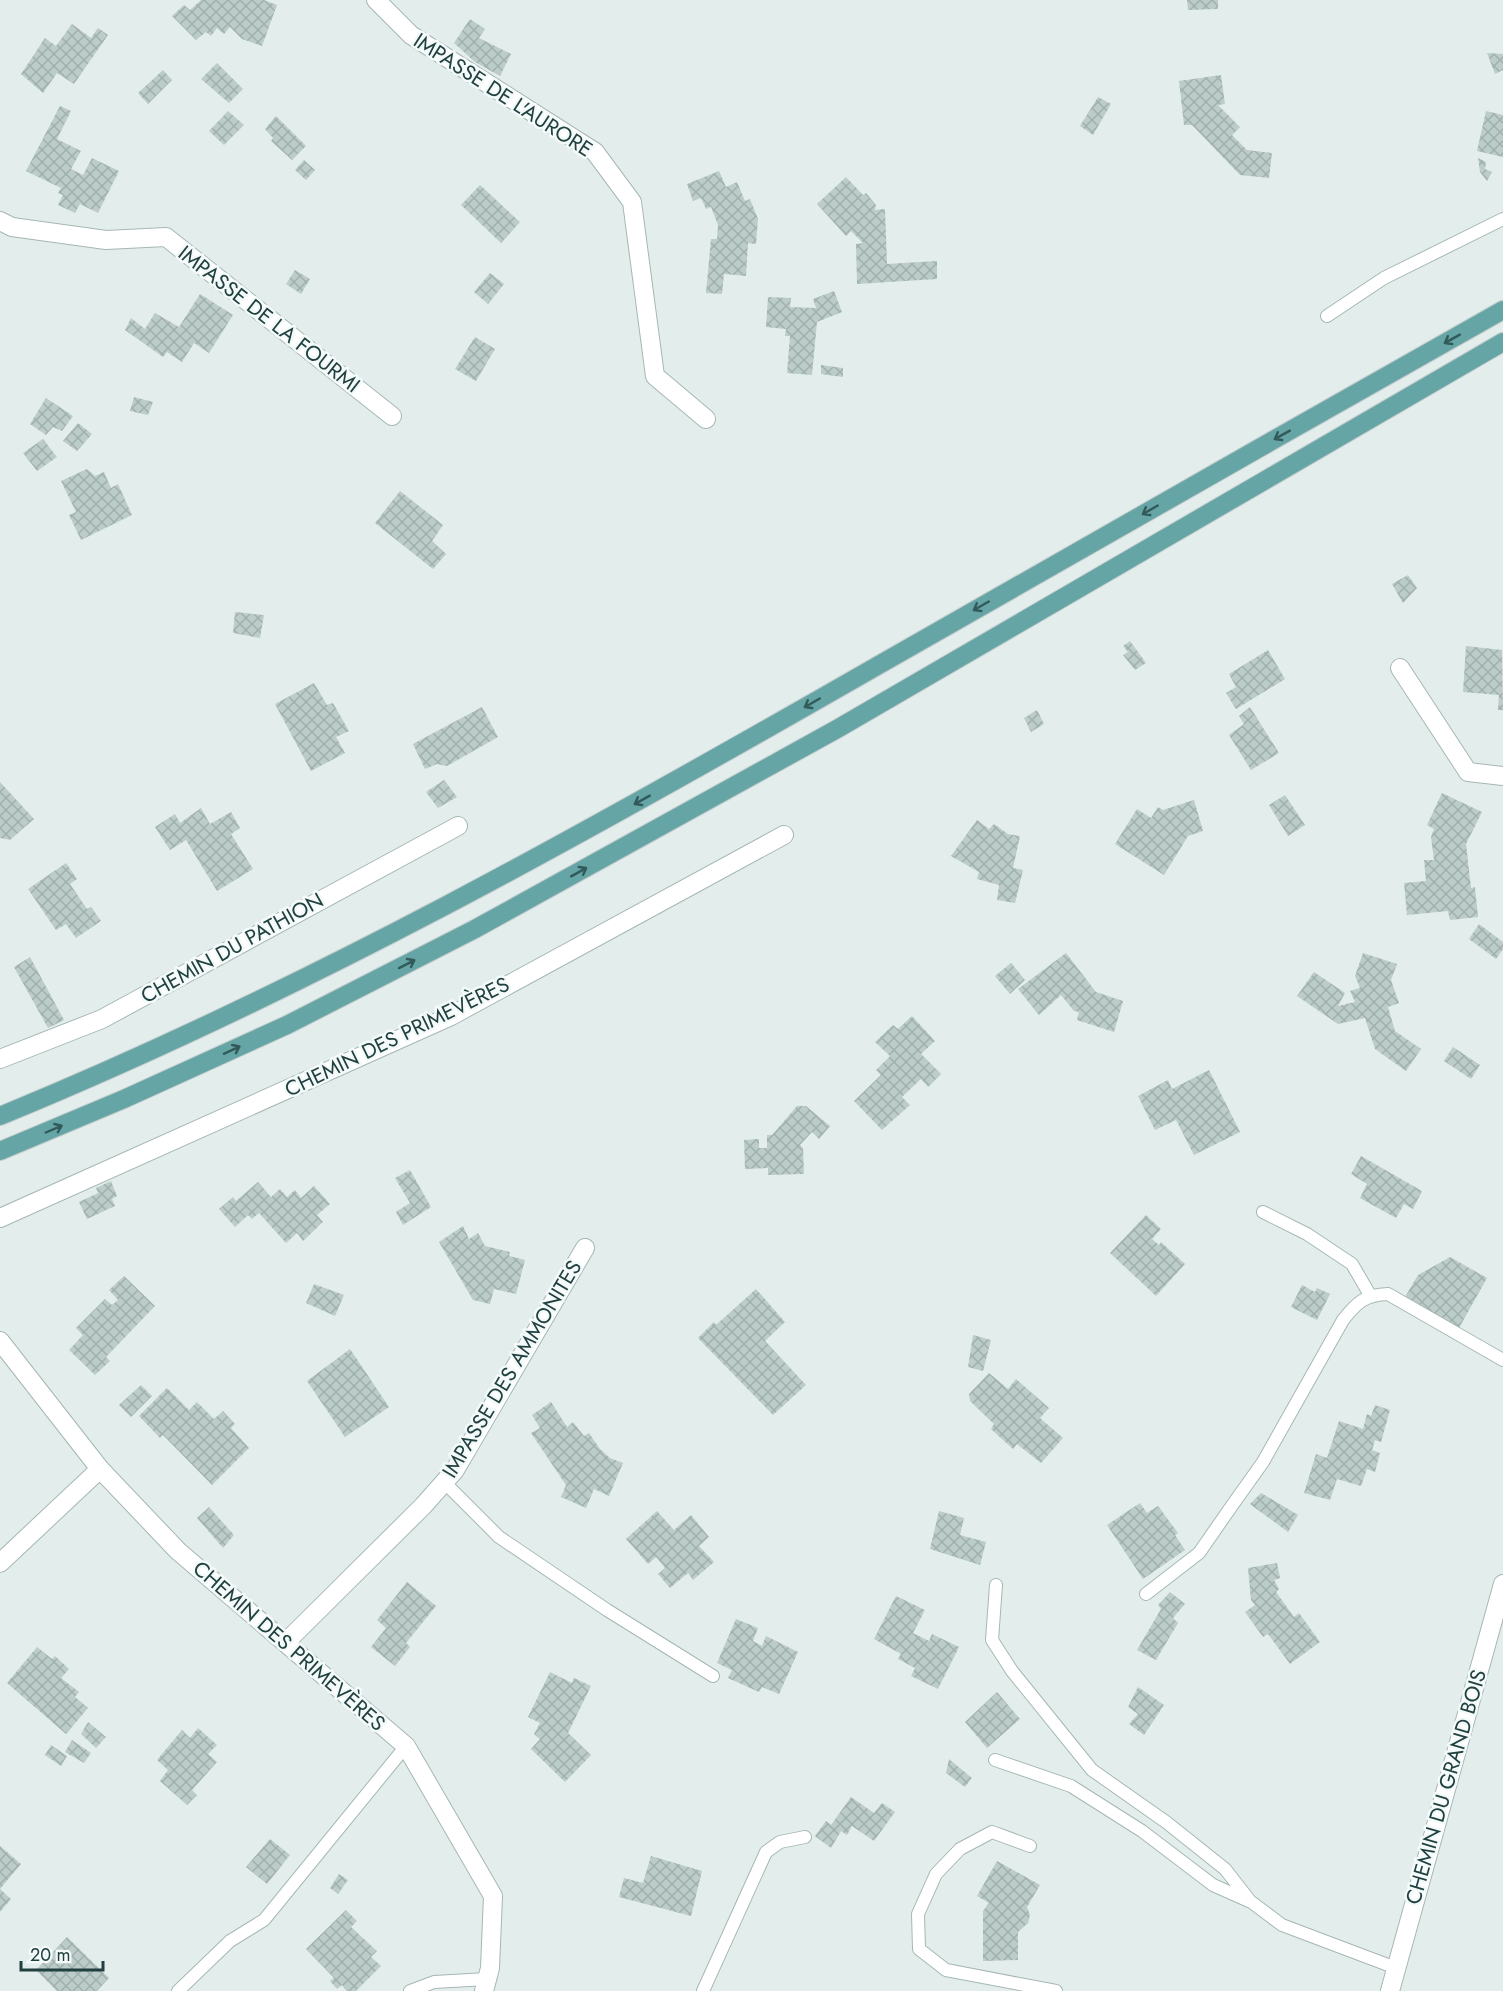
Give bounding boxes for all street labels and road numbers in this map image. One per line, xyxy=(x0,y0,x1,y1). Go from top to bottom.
street label: IMPASSE DE L'AURORE xyxy=(408,26,598,164)
street label: IMPASSE DE LA FOURMI xyxy=(172,238,366,400)
street label: CHEMIN DU PATHION xyxy=(135,885,329,1011)
street label: CHEMIN DES PRIMEVÈRES xyxy=(280,969,514,1105)
street label: IMPASSE DES AMMONITES xyxy=(435,1254,589,1484)
street label: CHEMIN DES PRIMEVÈRES xyxy=(186,1554,392,1738)
street label: CHEMIN DU GRAND BOIS xyxy=(1398,1666,1494,1908)

